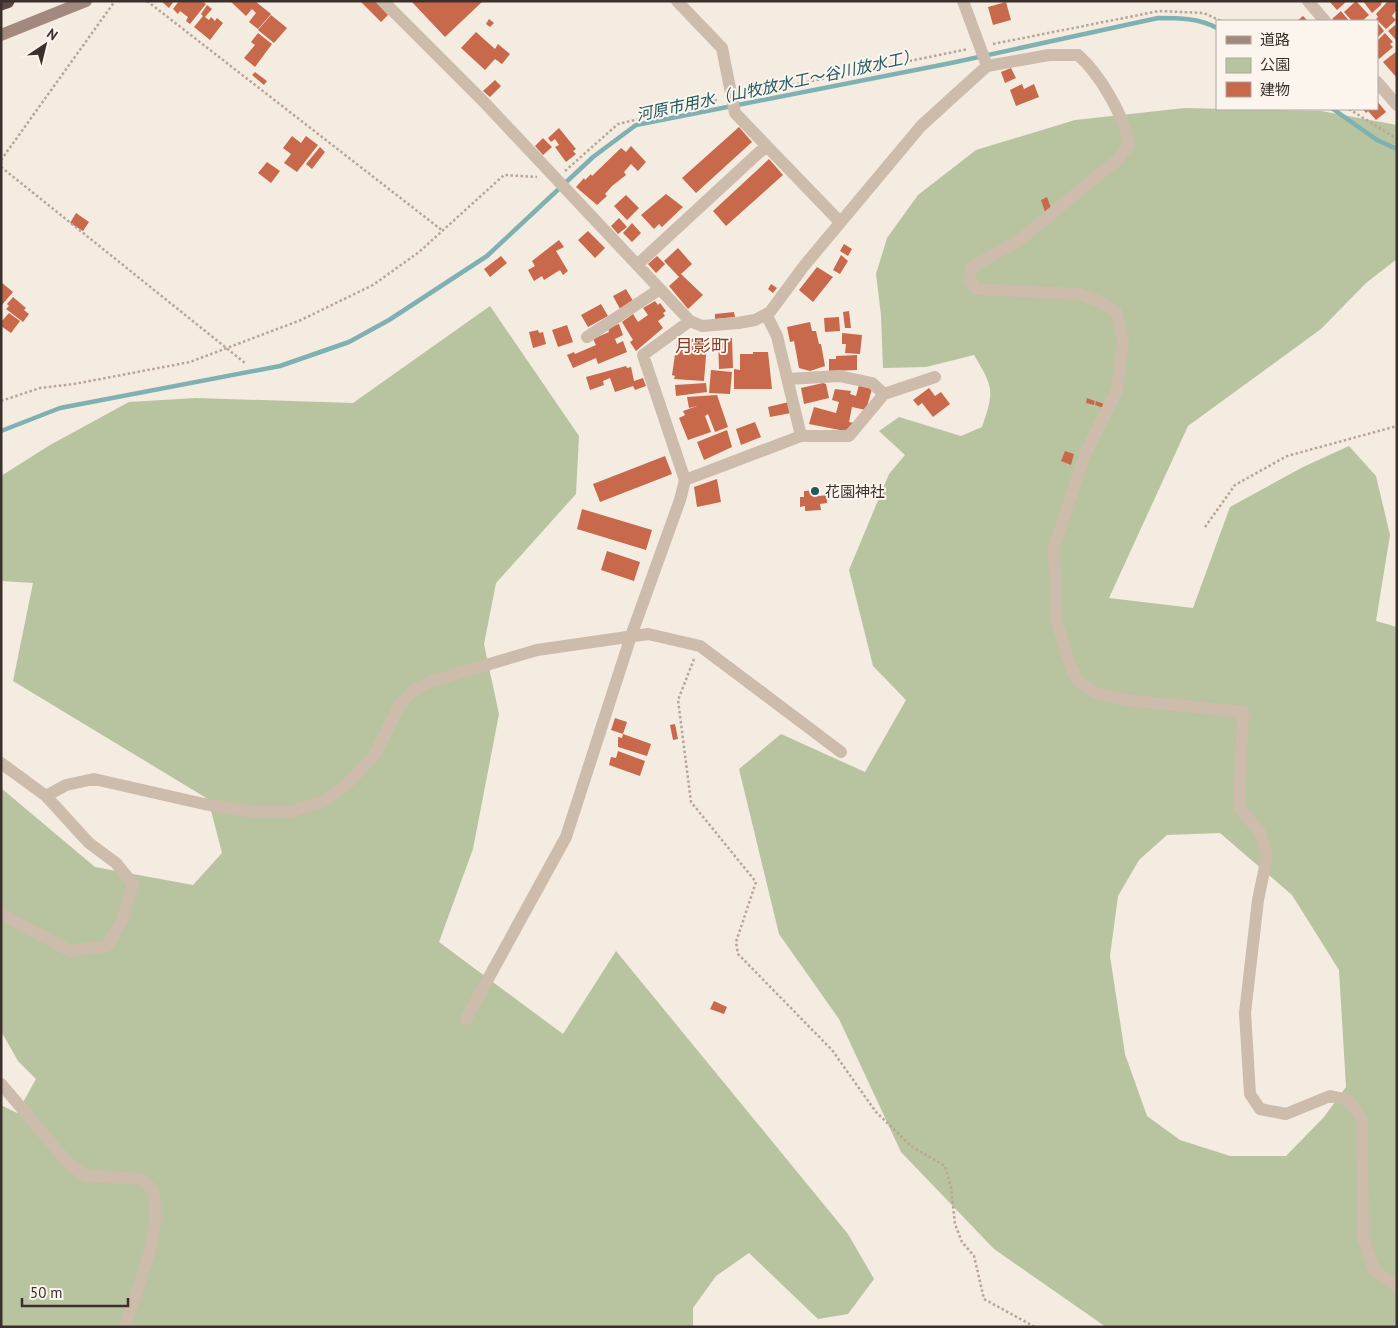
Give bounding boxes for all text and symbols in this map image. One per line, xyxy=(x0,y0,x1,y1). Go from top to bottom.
north arrow xyxy=(20,20,70,70)
legend xyxy=(1216,20,1378,110)
text: N xyxy=(44,24,61,44)
text: 道路 xyxy=(1260,30,1290,49)
water label: 河原市用水（山牧放水工～谷川放水工） xyxy=(634,45,920,125)
text: 公園 xyxy=(1260,55,1290,74)
text: 建物 xyxy=(1260,80,1290,99)
district label: 月影町 xyxy=(675,334,729,357)
place label: 花園神社 xyxy=(825,482,885,501)
marker: 花園神社 xyxy=(809,485,821,497)
scale bar xyxy=(22,1276,129,1308)
text: 50 m xyxy=(30,1283,63,1302)

